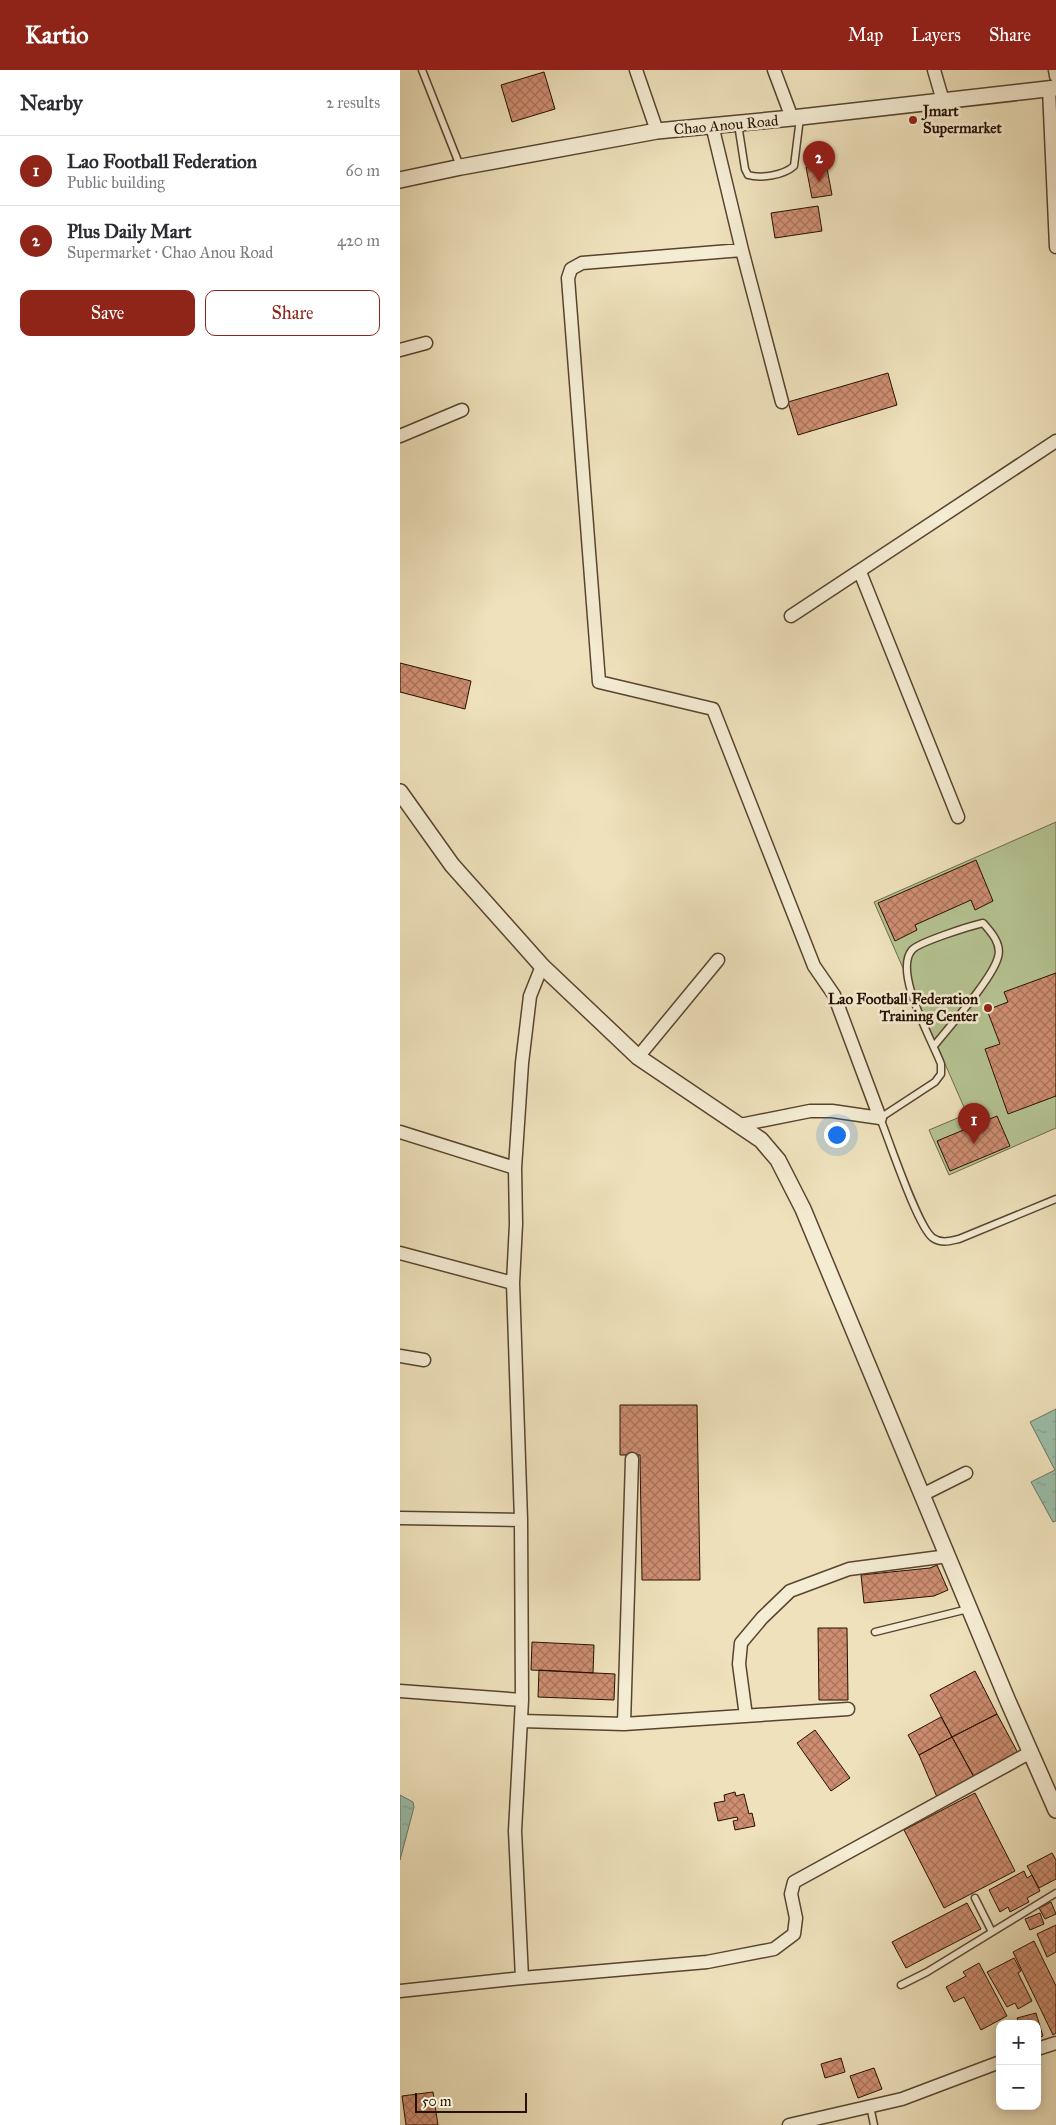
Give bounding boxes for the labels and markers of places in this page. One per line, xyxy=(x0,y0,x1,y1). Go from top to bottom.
place label: Jmart Supermarket xyxy=(921,102,1003,138)
marker: Jmart Supermarket xyxy=(907,114,919,126)
pin: 2 xyxy=(803,141,835,182)
place label: Lao Football Federation Training Center xyxy=(828,990,979,1026)
marker: Lao Football Federation Training Center xyxy=(982,1002,994,1014)
pin: 1 xyxy=(958,1103,990,1144)

